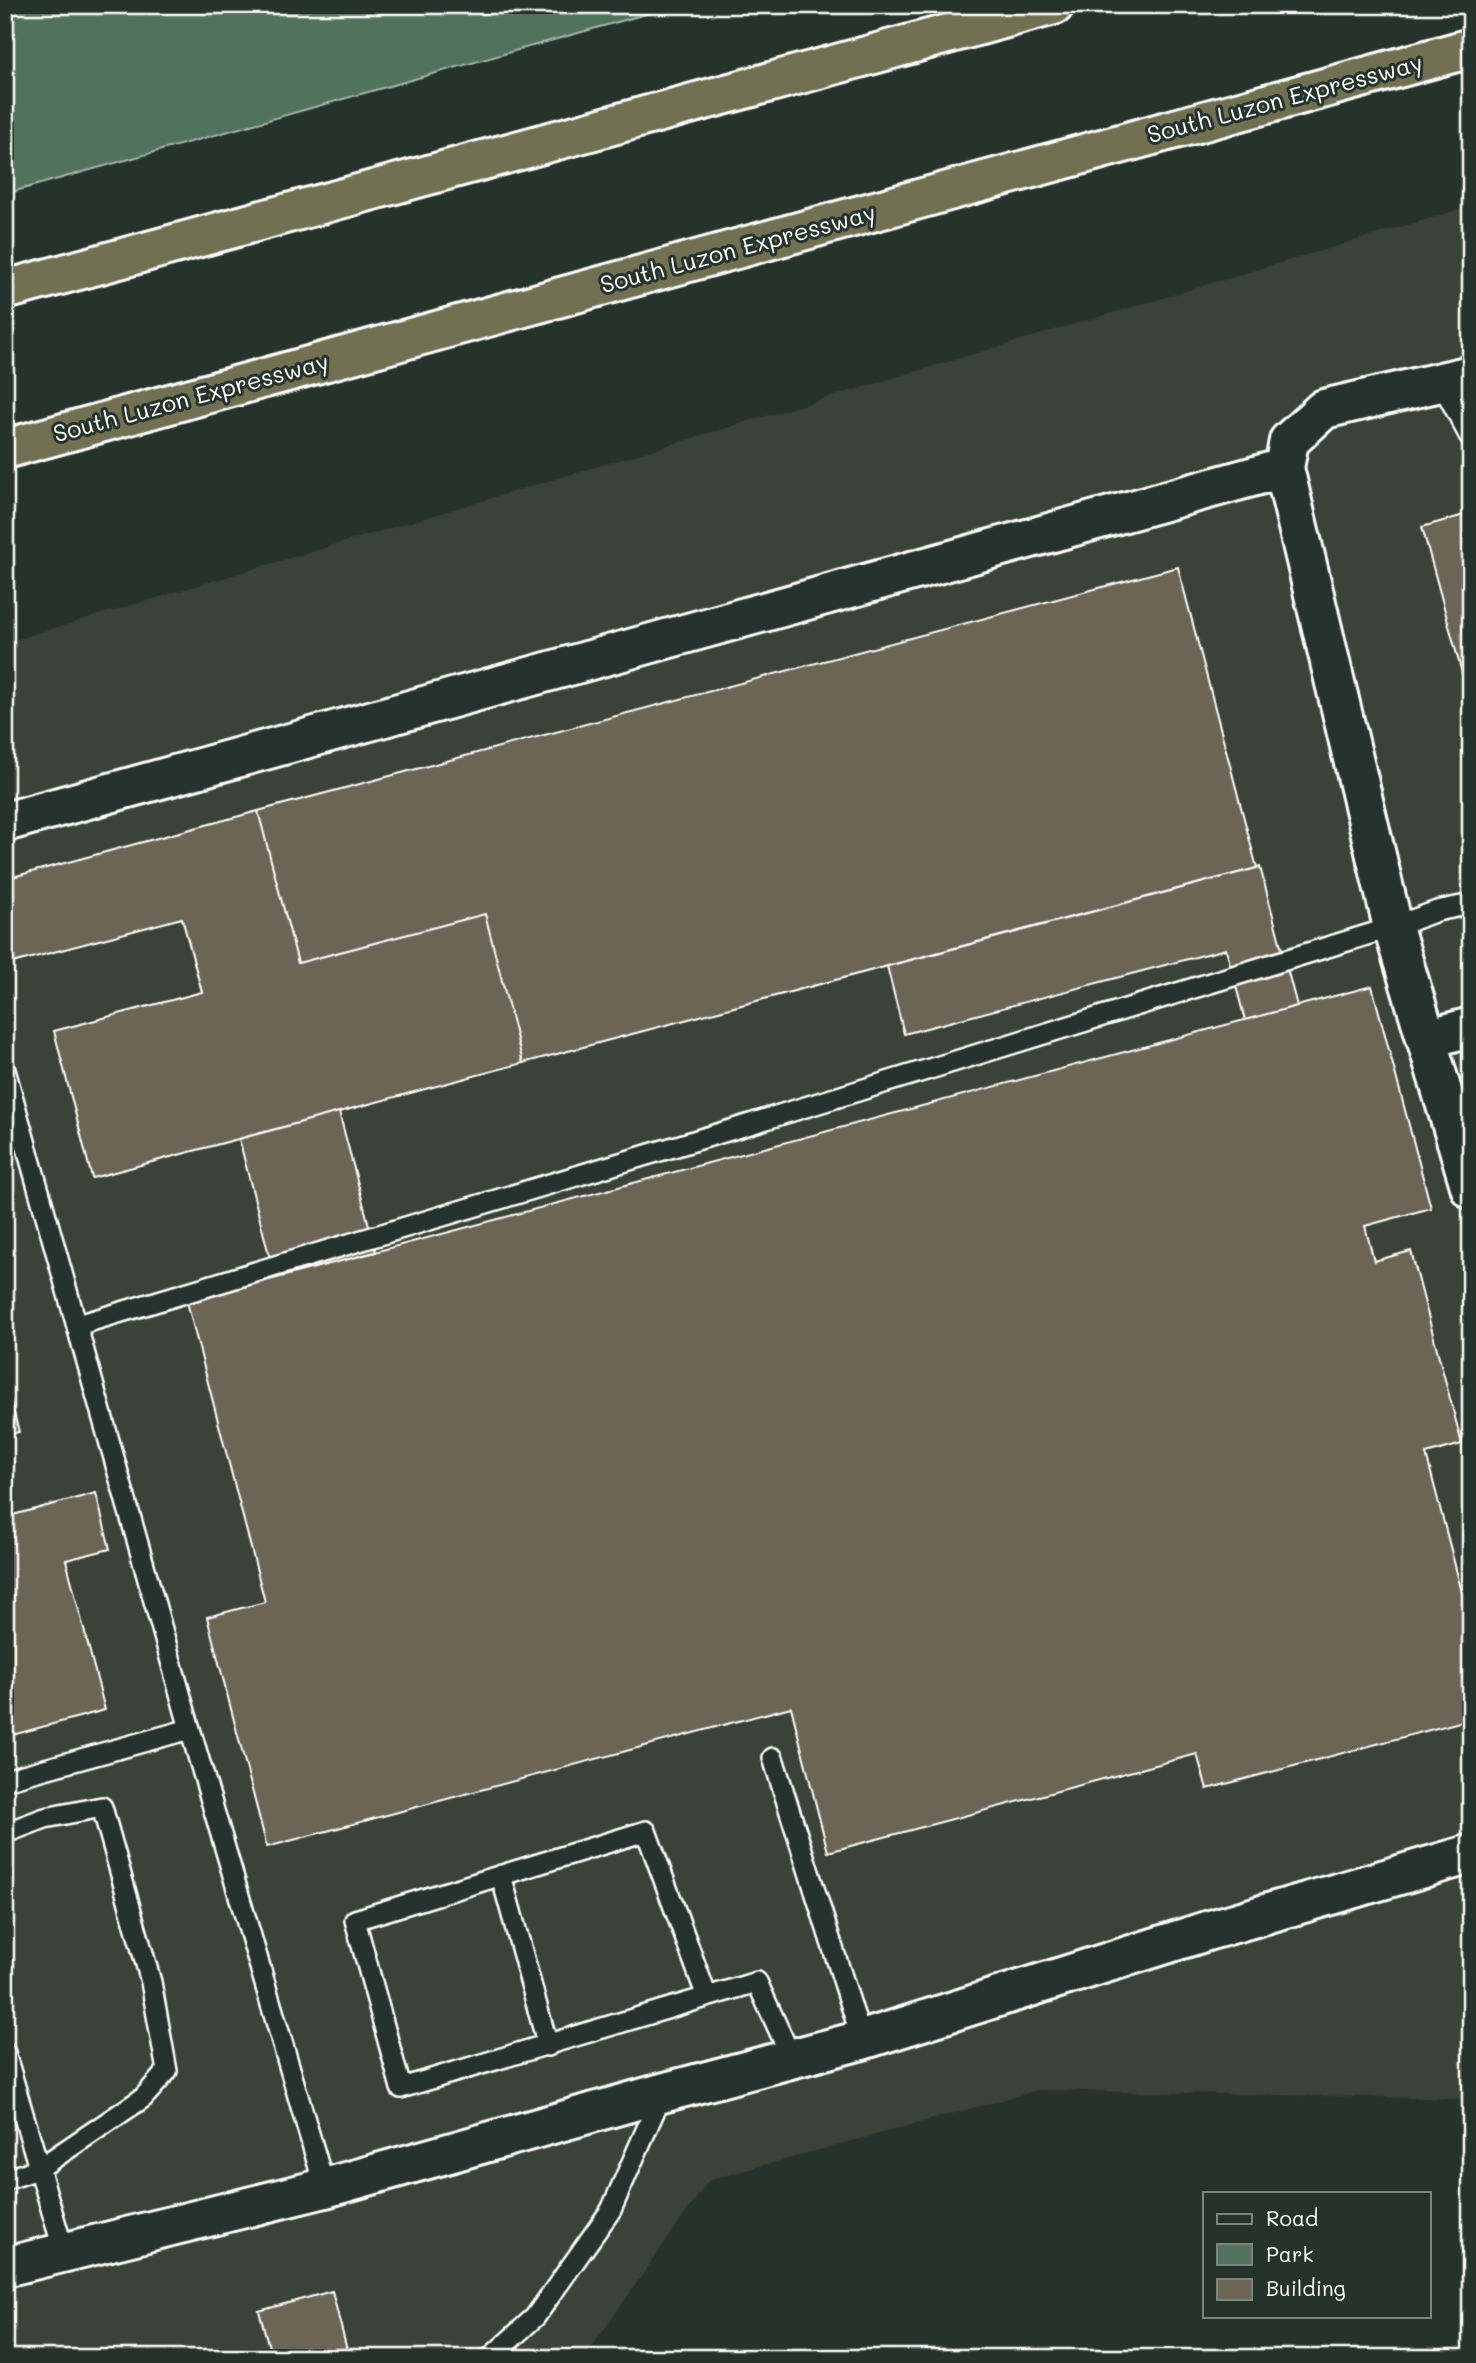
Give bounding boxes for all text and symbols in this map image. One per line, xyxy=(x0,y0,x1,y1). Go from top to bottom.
street label: South Luzon Expressway xyxy=(1143,46,1426,149)
street label: South Luzon Expressway xyxy=(596,196,879,299)
street label: South Luzon Expressway xyxy=(49,345,332,448)
legend xyxy=(1203,2192,1430,2318)
text: Road xyxy=(1266,2204,1318,2231)
text: Park xyxy=(1266,2240,1314,2267)
text: Building xyxy=(1266,2274,1346,2301)

